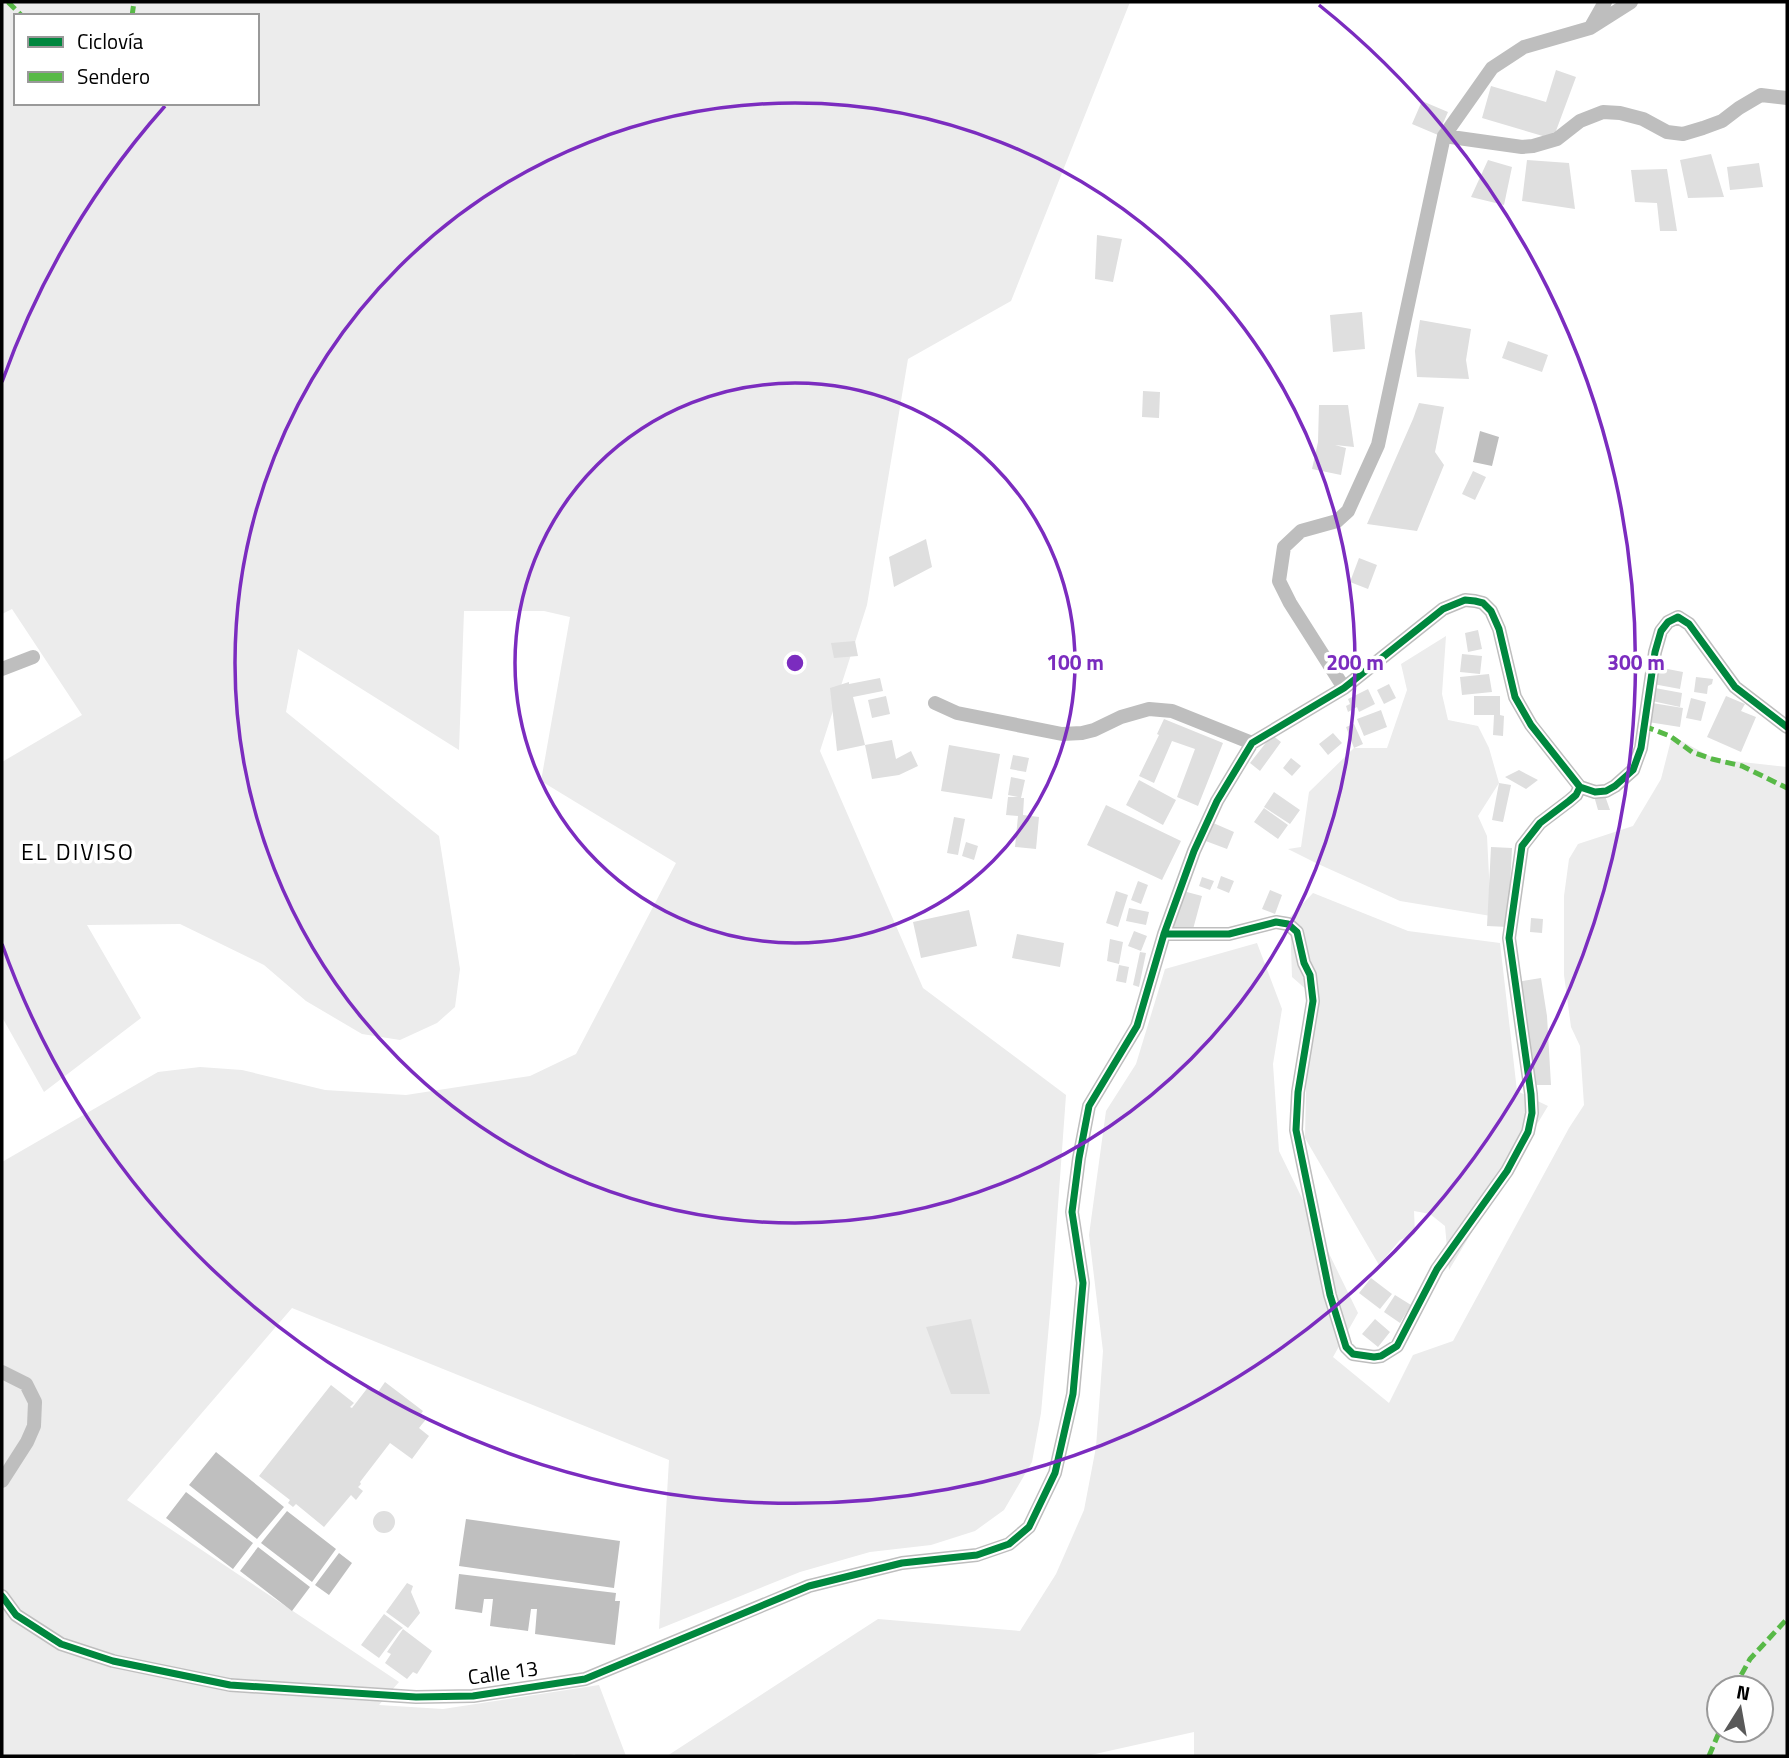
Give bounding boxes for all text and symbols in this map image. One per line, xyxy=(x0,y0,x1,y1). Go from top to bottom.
legend xyxy=(14,14,259,105)
text: Ciclovía xyxy=(77,25,144,57)
text: Sendero xyxy=(77,60,150,92)
text: 100 m xyxy=(1046,646,1104,678)
text: 200 m xyxy=(1326,646,1384,678)
text: 300 m xyxy=(1607,646,1665,678)
centre of rings xyxy=(783,651,807,675)
district label: EL DIVISO xyxy=(21,834,135,869)
street label: Calle 13 xyxy=(466,1651,540,1693)
north arrow xyxy=(1705,1674,1775,1744)
text: N xyxy=(1734,1676,1753,1707)

